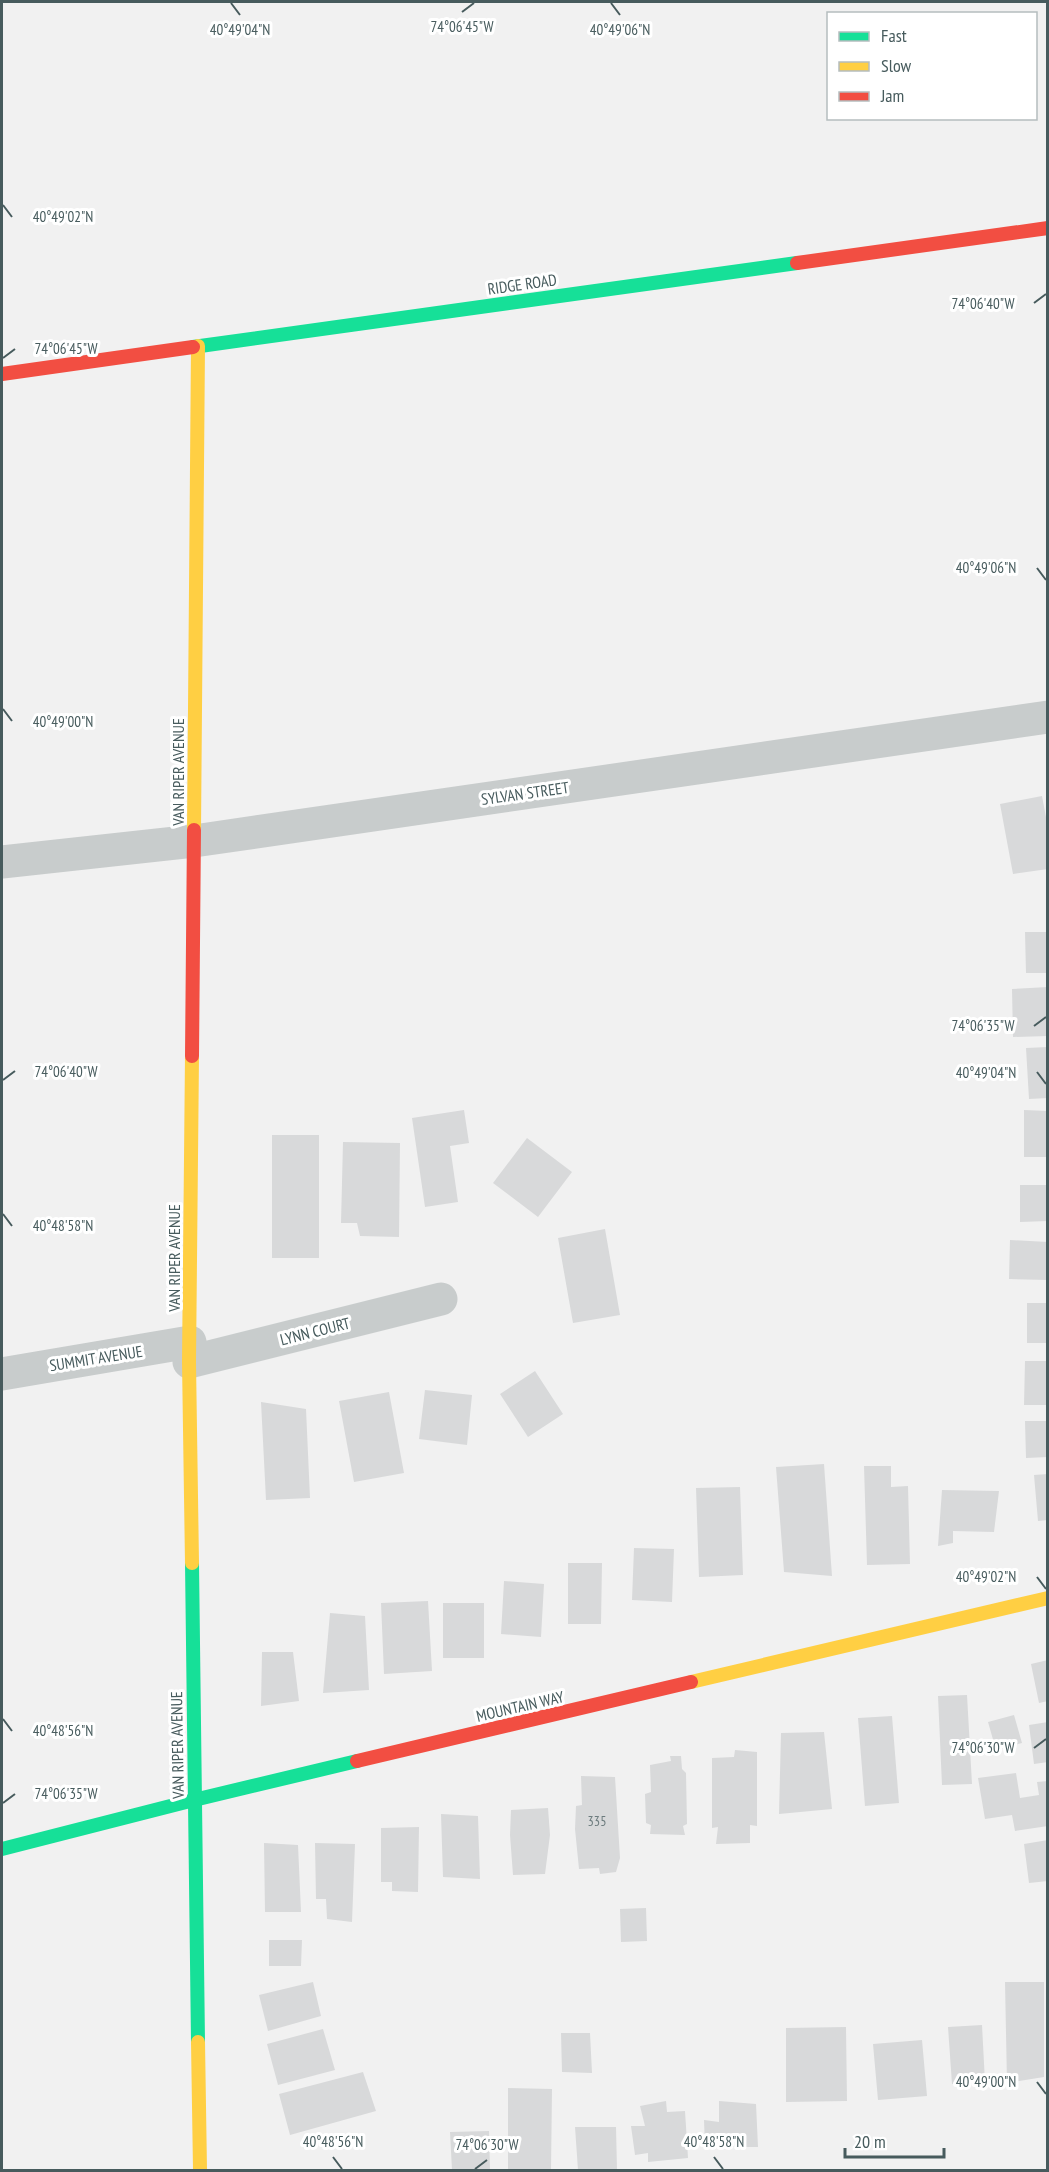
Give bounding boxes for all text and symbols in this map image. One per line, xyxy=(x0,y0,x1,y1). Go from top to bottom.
legend xyxy=(827,12,1037,120)
text: 74°06'45"W xyxy=(430,17,494,36)
text: 40°49'04"N xyxy=(210,20,270,39)
text: 40°49'06"N xyxy=(590,20,650,39)
text: Fast xyxy=(881,24,907,47)
text: Slow xyxy=(881,54,912,77)
text: Jam xyxy=(880,84,904,107)
text: 40°49'02"N xyxy=(33,207,93,226)
street label: RIDGE ROAD xyxy=(486,269,558,299)
text: 74°06'40"W xyxy=(951,294,1015,313)
text: 74°06'45"W xyxy=(34,339,98,358)
text: 40°49'06"N xyxy=(956,558,1016,577)
text: 40°49'00"N xyxy=(33,712,93,731)
street label: VAN RIPER AVENUE xyxy=(168,718,188,827)
street label: SYLVAN STREET xyxy=(480,777,570,809)
text: 74°06'35"W xyxy=(951,1016,1015,1035)
text: 74°06'40"W xyxy=(34,1062,98,1081)
text: 40°49'04"N xyxy=(956,1063,1016,1082)
street label: VAN RIPER AVENUE xyxy=(164,1204,184,1313)
text: 40°48'58"N xyxy=(33,1216,93,1235)
street label: LYNN COURT xyxy=(278,1313,352,1349)
street label: SUMMIT AVENUE xyxy=(48,1341,144,1375)
text: 40°49'02"N xyxy=(956,1567,1016,1586)
street label: MOUNTAIN WAY xyxy=(474,1686,567,1726)
street label: VAN RIPER AVENUE xyxy=(166,1691,188,1800)
text: 40°48'56"N xyxy=(33,1721,93,1740)
text: 74°06'30"W xyxy=(951,1738,1015,1757)
text: 74°06'35"W xyxy=(34,1784,98,1803)
house number: 335 xyxy=(588,1812,606,1830)
text: 40°49'00"N xyxy=(956,2072,1016,2091)
scale bar xyxy=(845,2121,944,2159)
text: 20 m xyxy=(854,2130,886,2153)
text: 40°48'56"N xyxy=(303,2132,363,2151)
text: 40°48'58"N xyxy=(684,2132,744,2151)
text: 74°06'30"W xyxy=(455,2135,519,2154)

